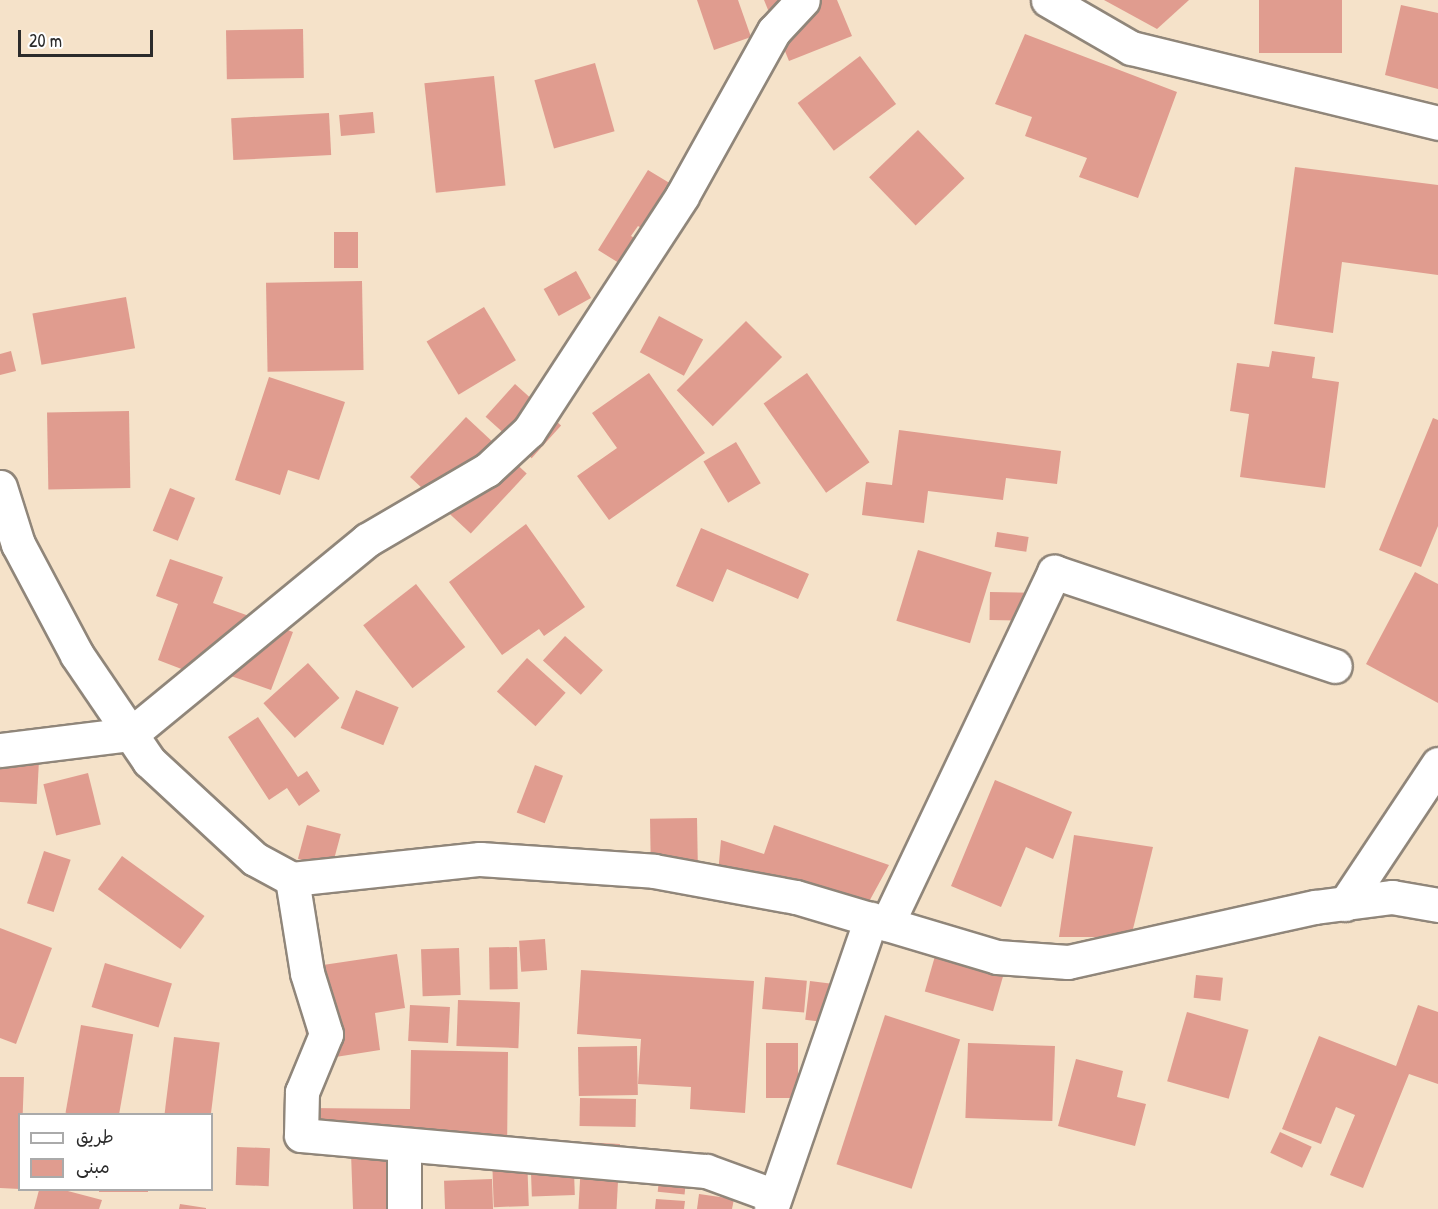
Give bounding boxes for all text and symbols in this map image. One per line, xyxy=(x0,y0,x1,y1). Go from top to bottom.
scale bar xyxy=(21,18,156,56)
text: 20 m xyxy=(29,28,62,53)
legend xyxy=(18,1113,213,1191)
text: طريق xyxy=(76,1124,114,1149)
text: مبنى xyxy=(76,1154,110,1179)

